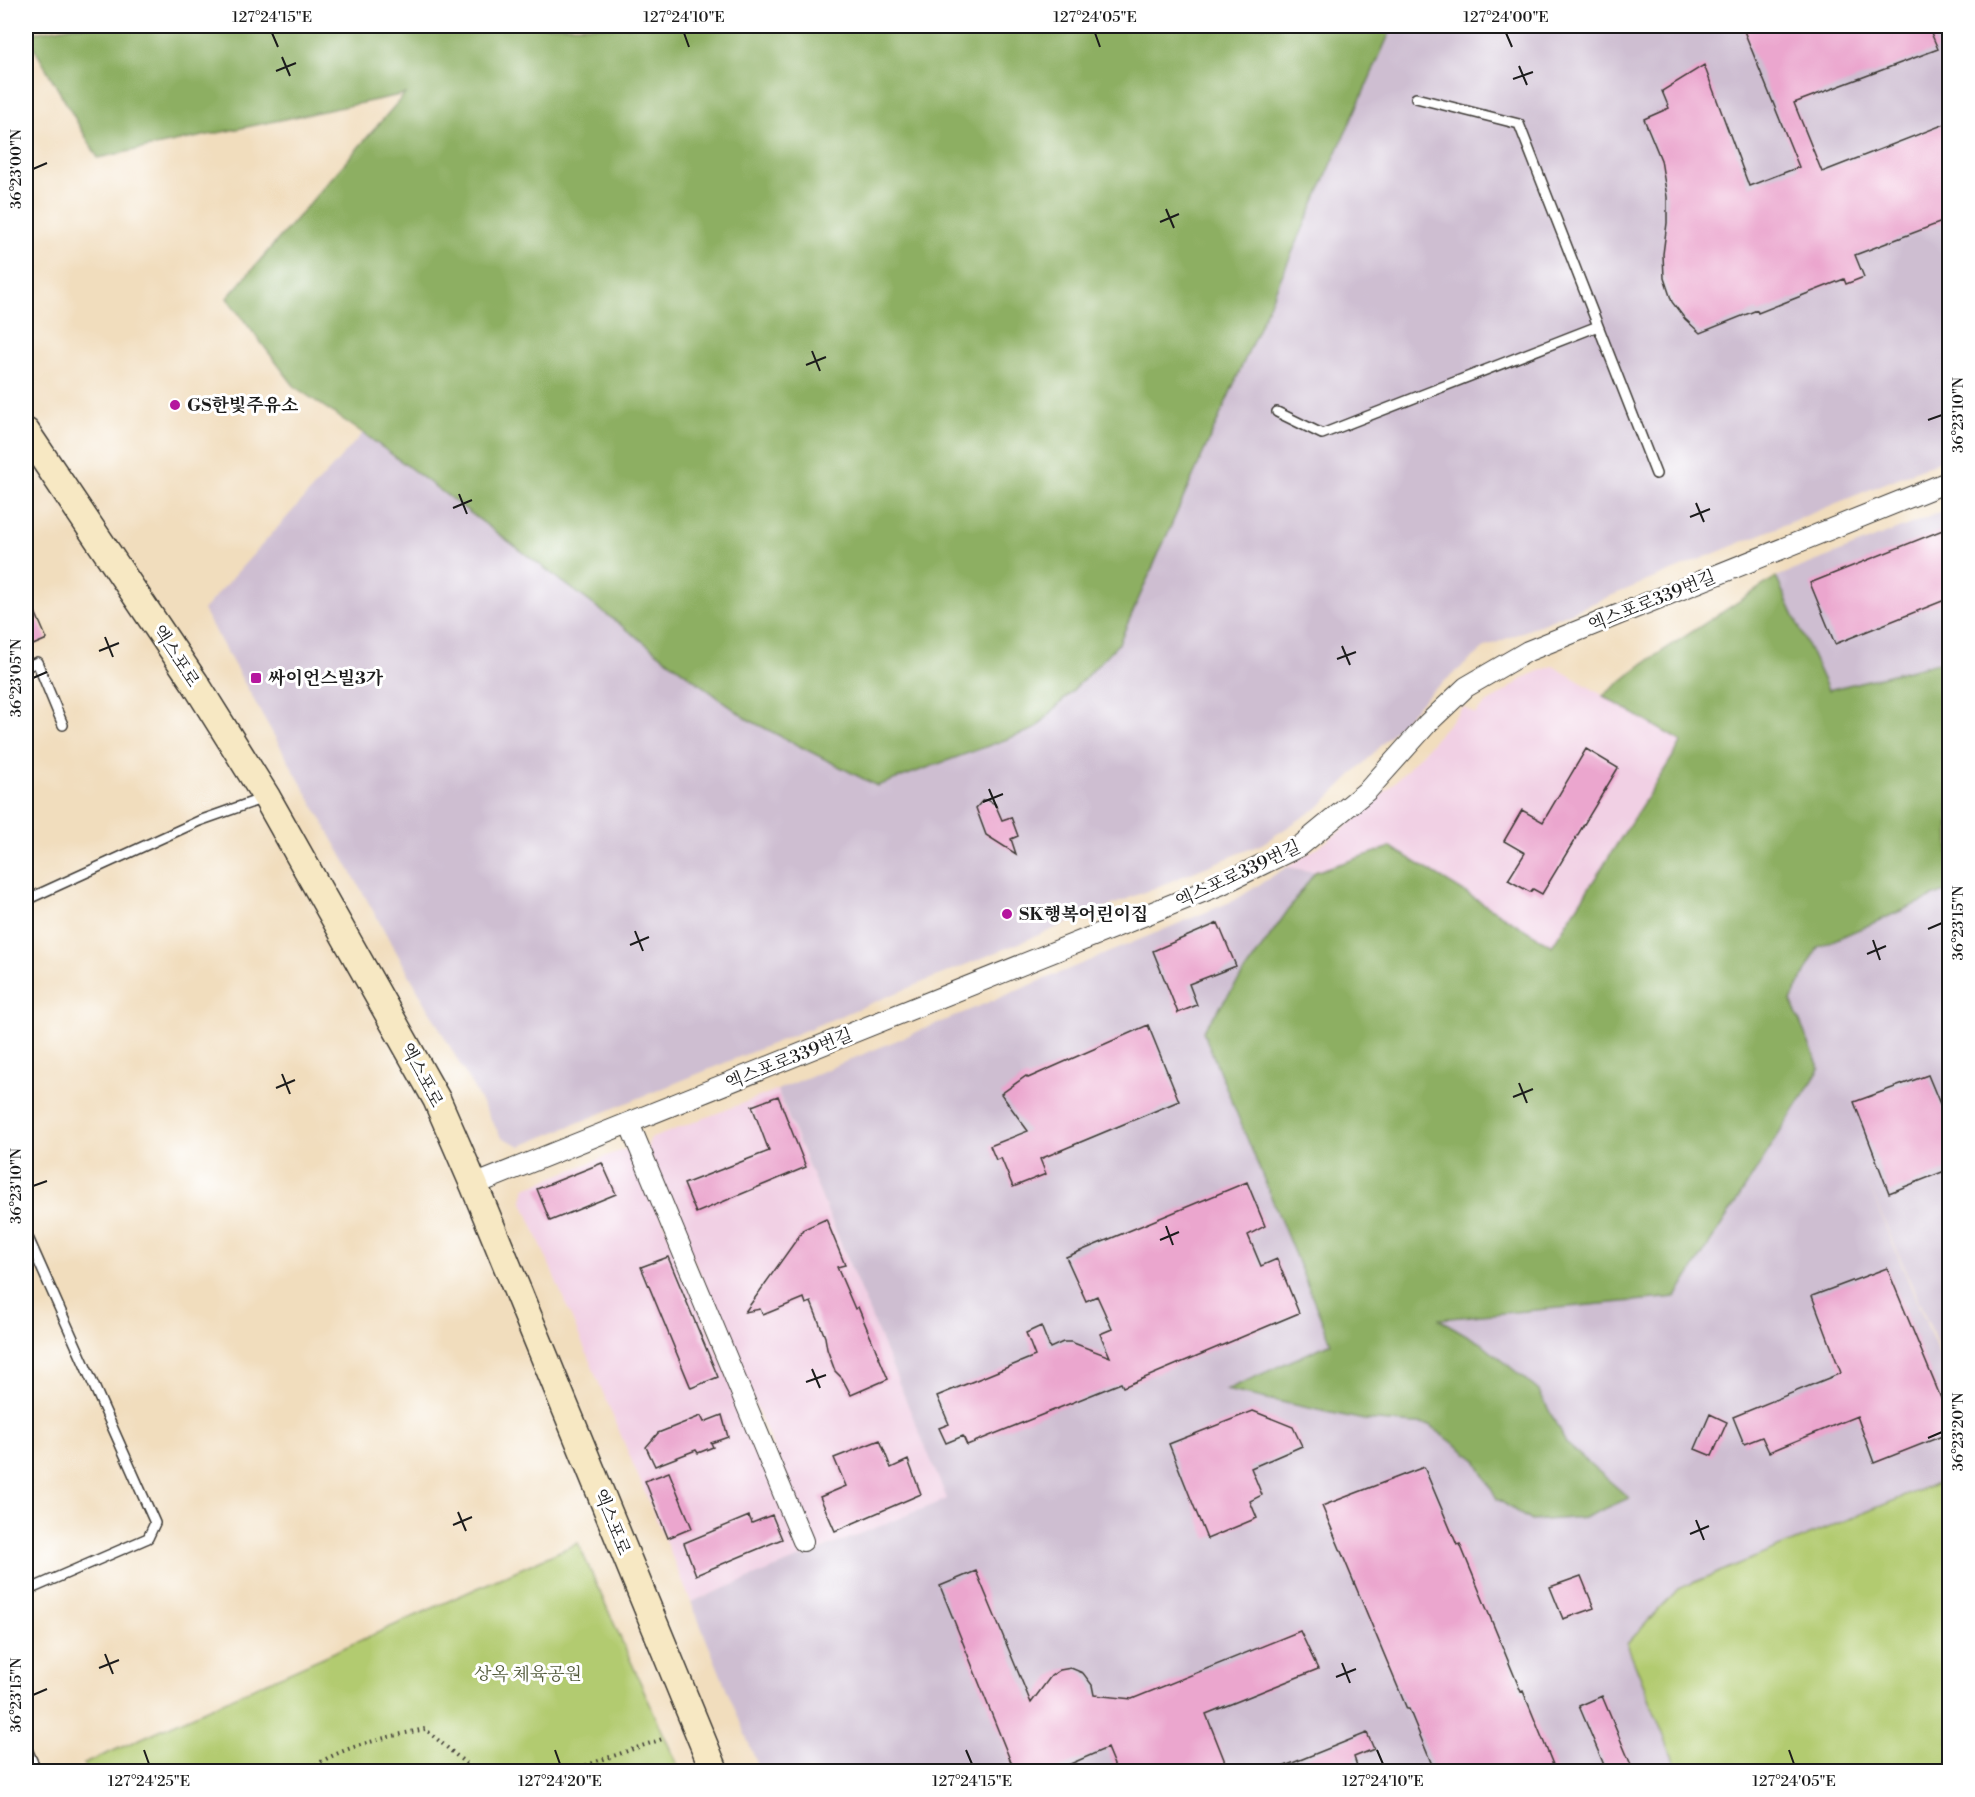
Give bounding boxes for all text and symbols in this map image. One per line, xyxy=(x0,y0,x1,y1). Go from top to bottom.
text: 127°24'15"E xyxy=(232,8,312,27)
text: 127°24'10"E xyxy=(643,8,725,27)
text: 127°24'05"E xyxy=(1053,8,1137,27)
text: 127°24'00"E xyxy=(1463,8,1549,27)
text: 36°23'00"N xyxy=(7,129,26,209)
text: 36°23'10"N xyxy=(1949,377,1968,453)
place label: GS한빛주유소 xyxy=(187,394,299,417)
marker: GS한빛주유소 xyxy=(168,398,182,412)
street label: 엑스포로339번길 xyxy=(1585,565,1719,637)
street label: 엑스포로 xyxy=(147,621,204,692)
text: 36°23'05"N xyxy=(7,639,26,717)
place label: 싸이언스빌3가 xyxy=(268,667,384,690)
marker: 싸이언스빌3가 xyxy=(249,671,263,685)
street label: 엑스포로339번길 xyxy=(1172,835,1304,913)
text: 36°23'15"N xyxy=(1949,886,1968,960)
place label: SK행복어린이집 xyxy=(1019,903,1148,926)
marker: SK행복어린이집 xyxy=(1000,907,1014,921)
street label: 엑스포로339번길 xyxy=(722,1023,856,1095)
street label: 엑스포로 xyxy=(395,1039,448,1111)
text: 36°23'10"N xyxy=(7,1148,26,1224)
text: 36°23'20"N xyxy=(1949,1393,1968,1471)
street label: 엑스포로 xyxy=(588,1486,635,1559)
text: 36°23'15"N xyxy=(7,1658,26,1732)
park label: 상옥 체육공원 xyxy=(474,1663,582,1686)
text: 127°24'25"E xyxy=(108,1772,190,1791)
text: 127°24'20"E xyxy=(518,1772,602,1791)
text: 127°24'15"E xyxy=(932,1772,1012,1791)
text: 127°24'10"E xyxy=(1342,1772,1424,1791)
text: 127°24'05"E xyxy=(1752,1772,1836,1791)

